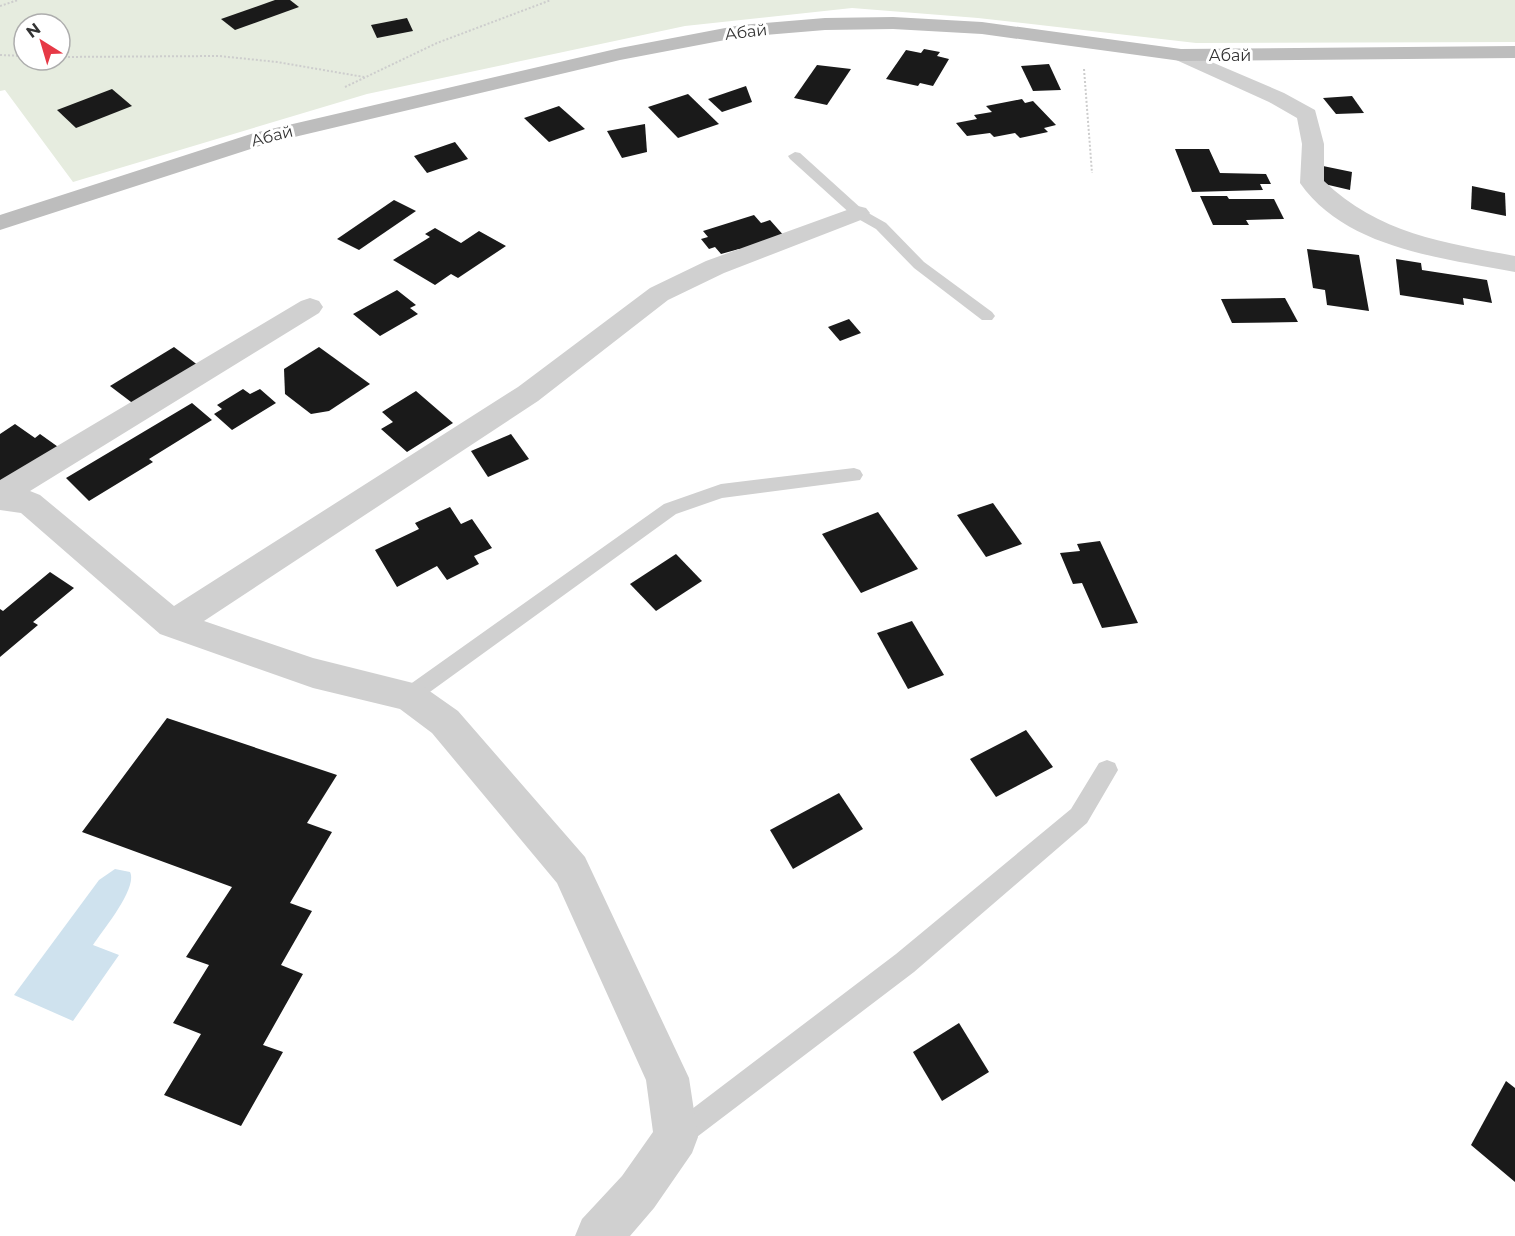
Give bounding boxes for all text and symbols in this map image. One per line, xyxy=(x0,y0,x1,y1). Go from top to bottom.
north arrow xyxy=(12,12,72,72)
text: N xyxy=(22,19,44,42)
street label: Абай xyxy=(724,20,768,44)
street label: Абай xyxy=(1209,46,1251,65)
street label: Абай xyxy=(249,122,295,150)

